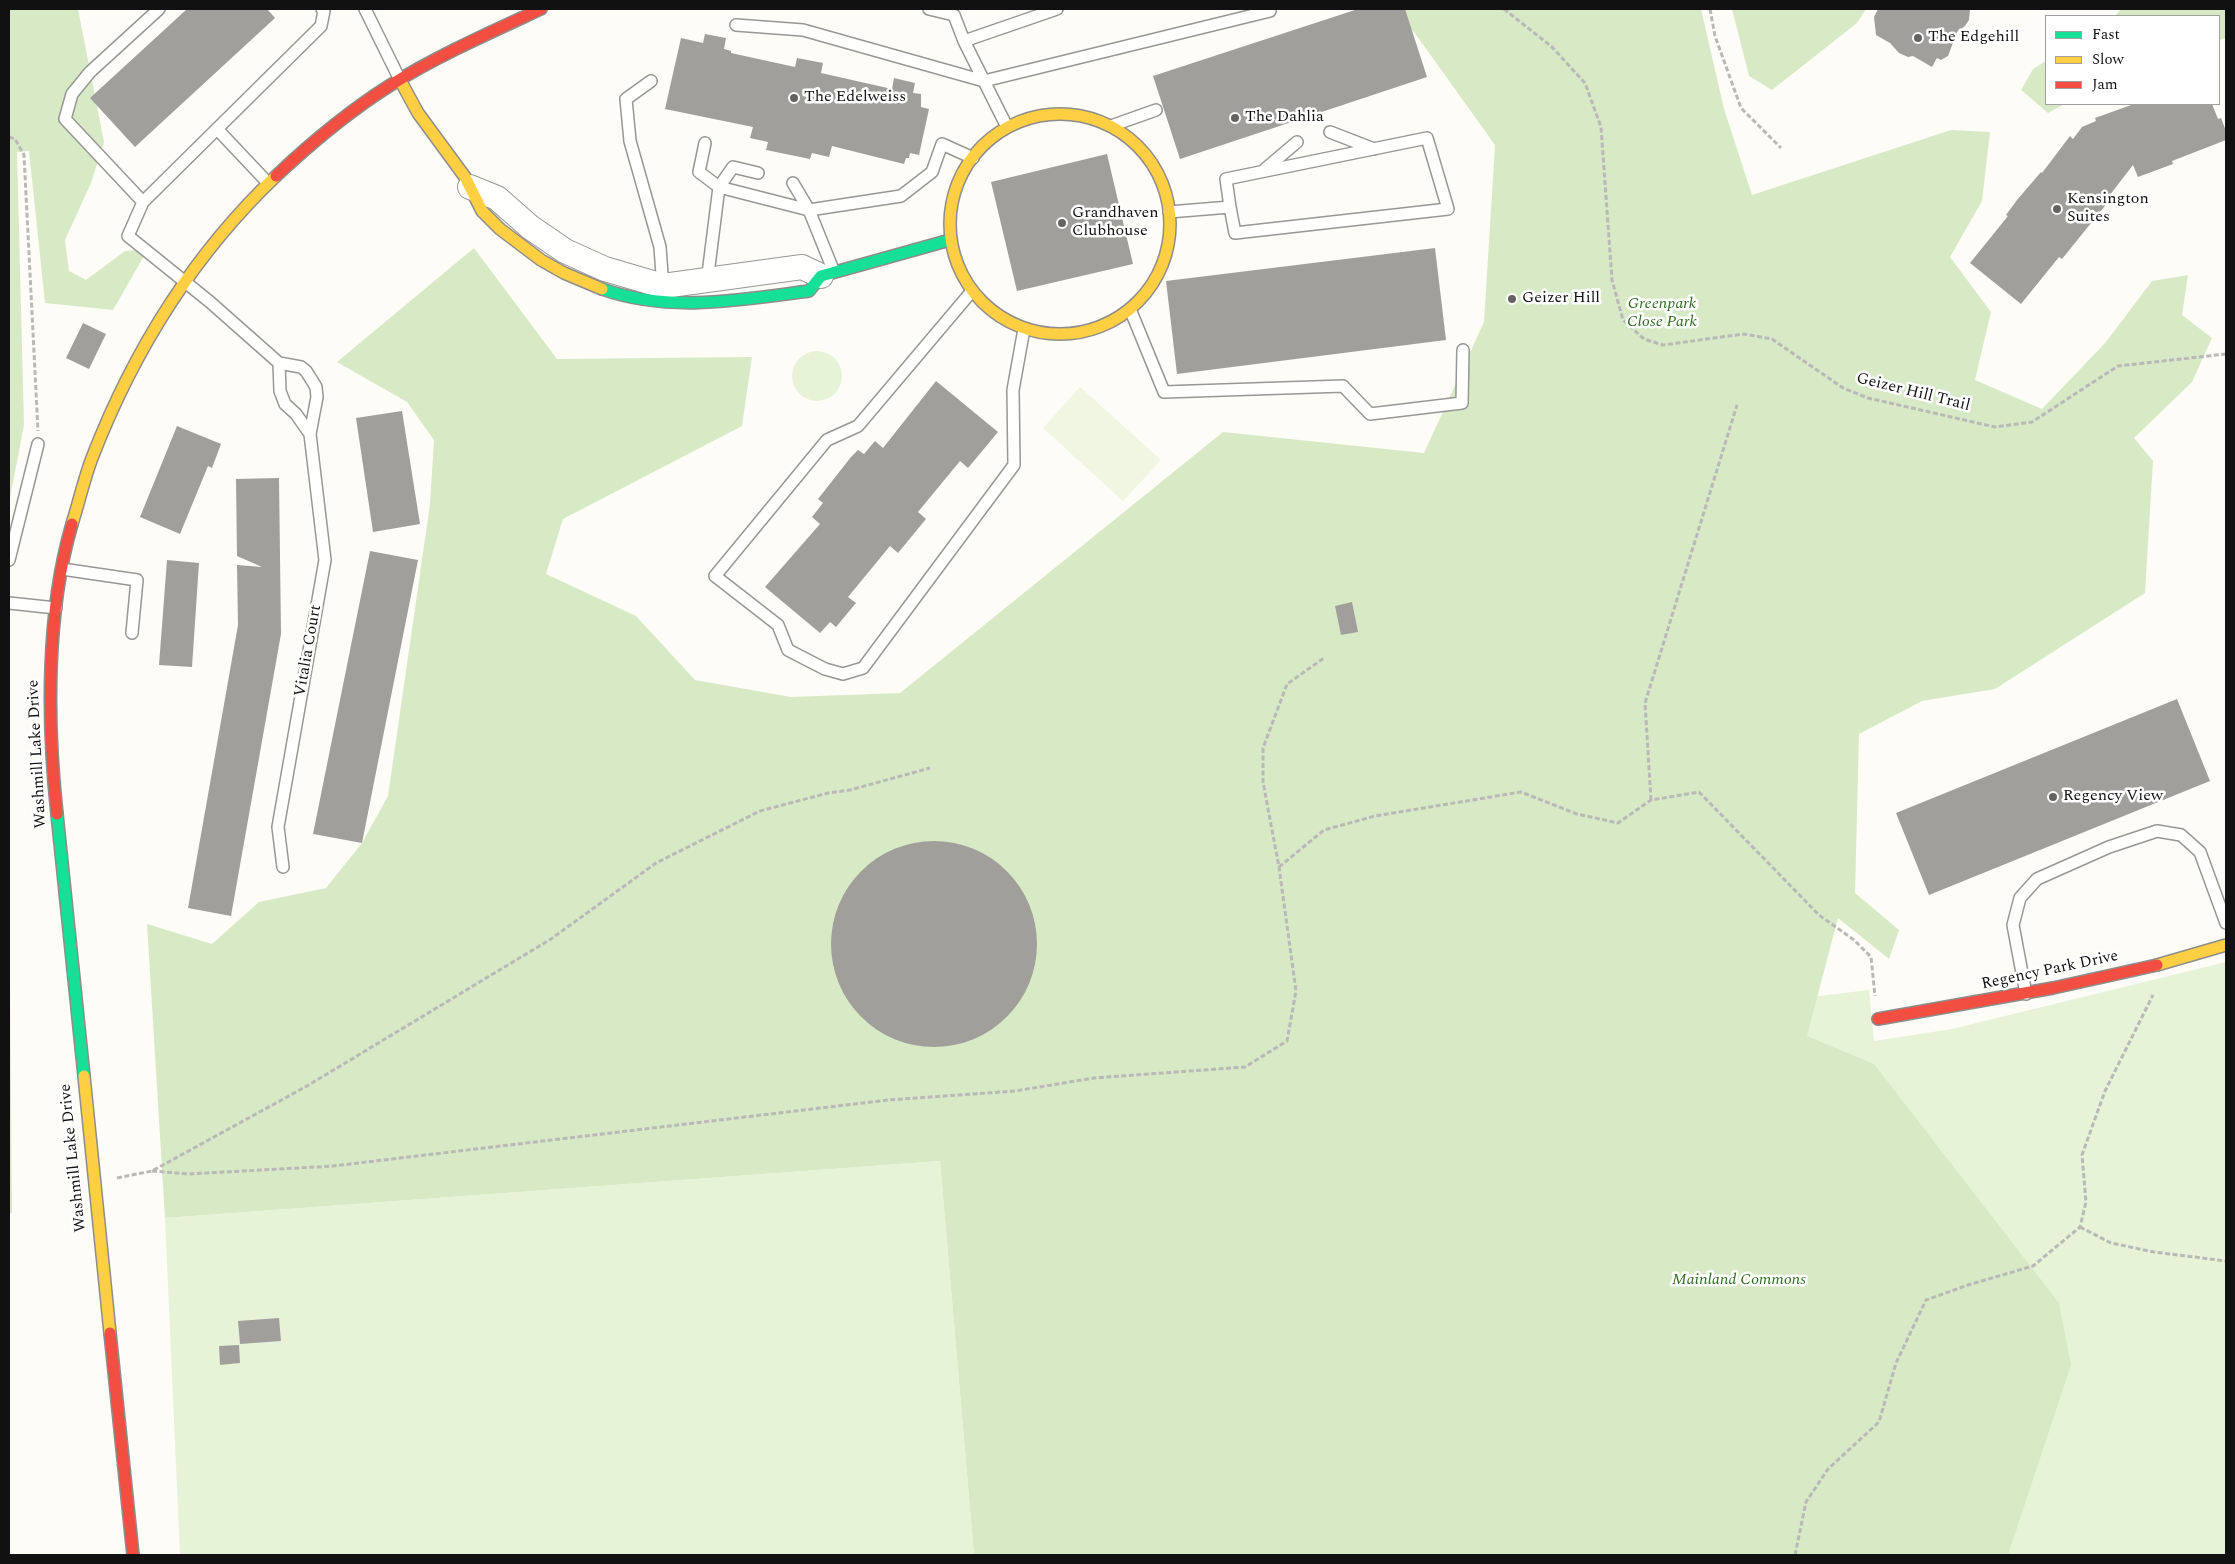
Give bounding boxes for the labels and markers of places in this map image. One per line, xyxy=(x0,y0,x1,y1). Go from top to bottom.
place label: The Edgehill xyxy=(1928,28,2019,48)
marker: The Edgehill xyxy=(1912,32,1924,44)
place label: The Edelweiss xyxy=(804,88,906,108)
marker: The Edelweiss xyxy=(788,92,800,104)
place label: The Dahlia xyxy=(1245,108,1324,128)
marker: The Dahlia xyxy=(1229,112,1241,124)
place label: Kensington Suites xyxy=(2067,190,2149,228)
marker: Kensington Suites xyxy=(2051,203,2063,215)
place label: Grandhaven Clubhouse xyxy=(1072,204,1159,242)
marker: Grandhaven Clubhouse xyxy=(1056,217,1068,229)
place label: Geizer Hill xyxy=(1522,289,1600,309)
marker: Geizer Hill xyxy=(1506,293,1518,305)
place label: Regency View xyxy=(2063,787,2163,807)
marker: Regency View xyxy=(2047,791,2059,803)

